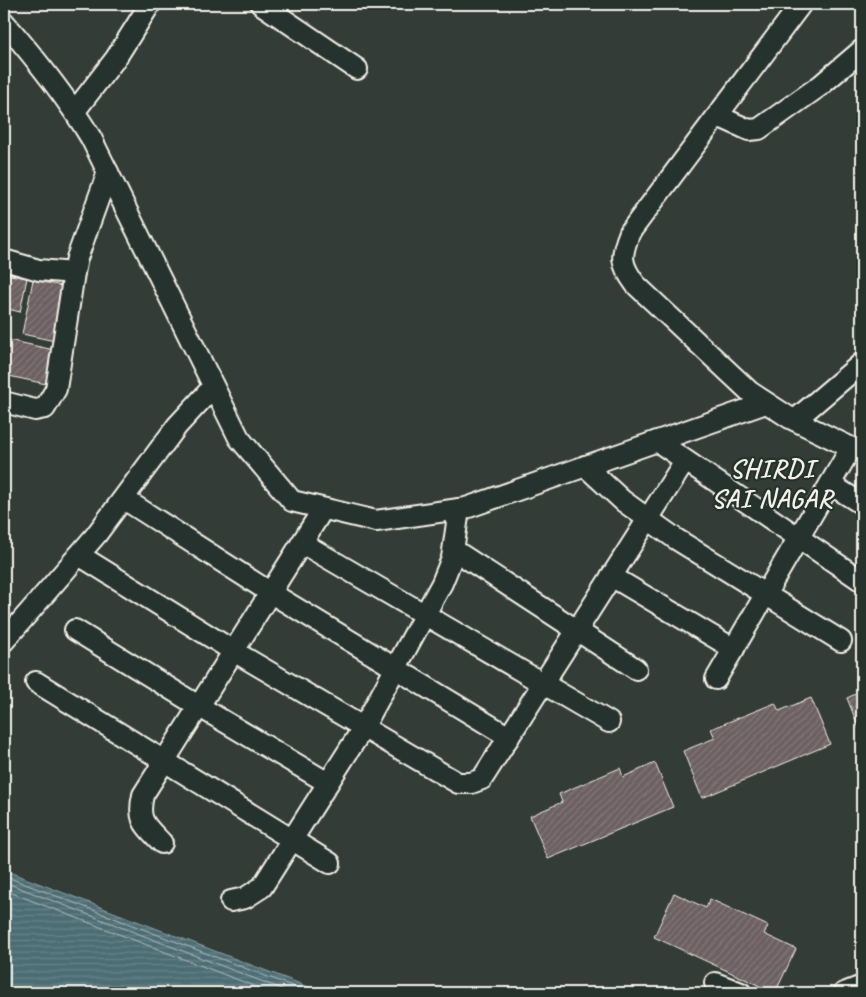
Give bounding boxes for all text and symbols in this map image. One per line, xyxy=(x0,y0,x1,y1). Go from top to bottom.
district label: SHIRDI SAI NAGAR xyxy=(711,452,836,515)

